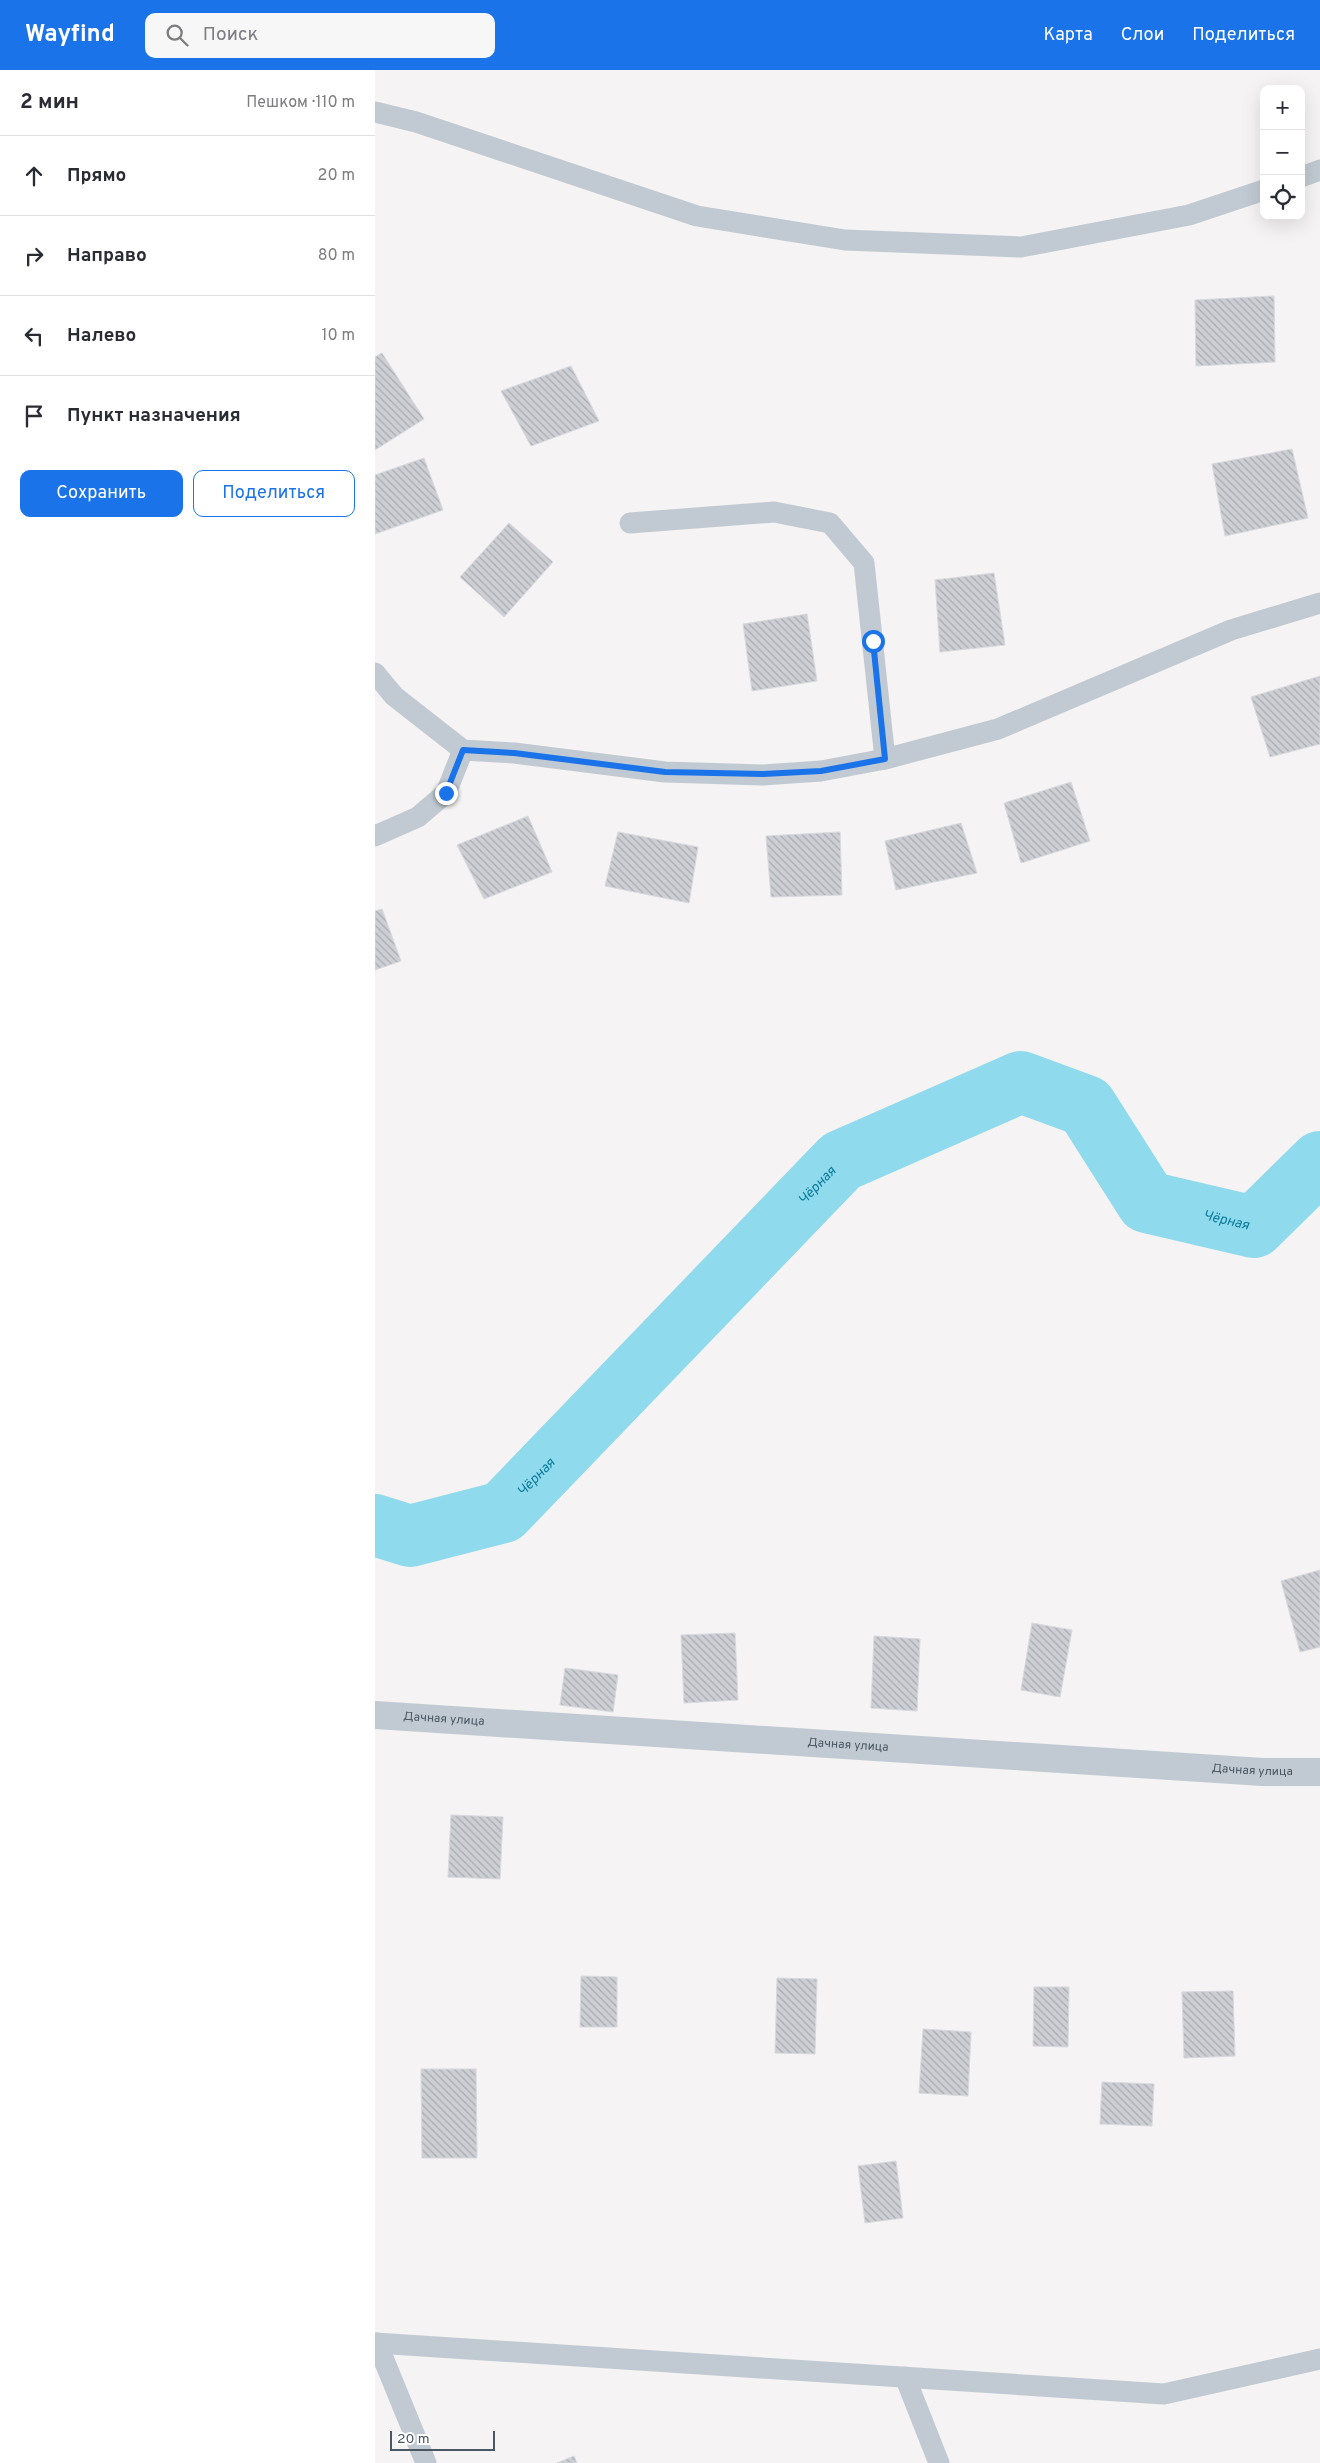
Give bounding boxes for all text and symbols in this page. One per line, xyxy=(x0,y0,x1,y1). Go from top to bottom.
search box xyxy=(145,13,495,58)
text: Wayfind xyxy=(25,20,115,50)
icon: search xyxy=(163,21,191,49)
text: Поиск xyxy=(203,23,258,47)
text: Карта xyxy=(1043,24,1093,47)
text: Слои xyxy=(1121,24,1164,47)
text: Поделиться xyxy=(1192,24,1295,47)
map controls xyxy=(1260,85,1305,220)
button: + xyxy=(1260,85,1305,130)
text: 2 мин xyxy=(20,89,79,116)
text: Пешком · 110 m xyxy=(246,93,355,113)
button: − xyxy=(1260,130,1305,175)
icon: ahead xyxy=(20,162,48,190)
text: Прямо xyxy=(67,164,126,188)
text: 20 m xyxy=(318,166,355,186)
button: locate xyxy=(1260,175,1305,220)
icon: right xyxy=(20,242,48,270)
text: Направо xyxy=(67,244,147,268)
text: 80 m xyxy=(318,246,355,266)
icon: left xyxy=(20,322,48,350)
text: Налево xyxy=(67,324,136,348)
text: 10 m xyxy=(321,326,355,346)
icon: arrive xyxy=(20,402,48,430)
text: Пункт назначения xyxy=(67,404,241,428)
button: Сохранить xyxy=(20,470,183,517)
button: Поделиться xyxy=(193,470,355,517)
route start xyxy=(862,630,885,653)
route end xyxy=(435,782,458,805)
water label: Чёрная xyxy=(795,1162,840,1208)
water label: Чёрная xyxy=(1202,1207,1252,1234)
water label: Чёрная xyxy=(514,1454,559,1500)
street label: Дачная улица xyxy=(403,1709,485,1730)
street label: Дачная улица xyxy=(807,1735,889,1756)
street label: Дачная улица xyxy=(1211,1761,1293,1780)
scale bar xyxy=(390,2428,495,2451)
text: 20 m xyxy=(397,2431,430,2448)

